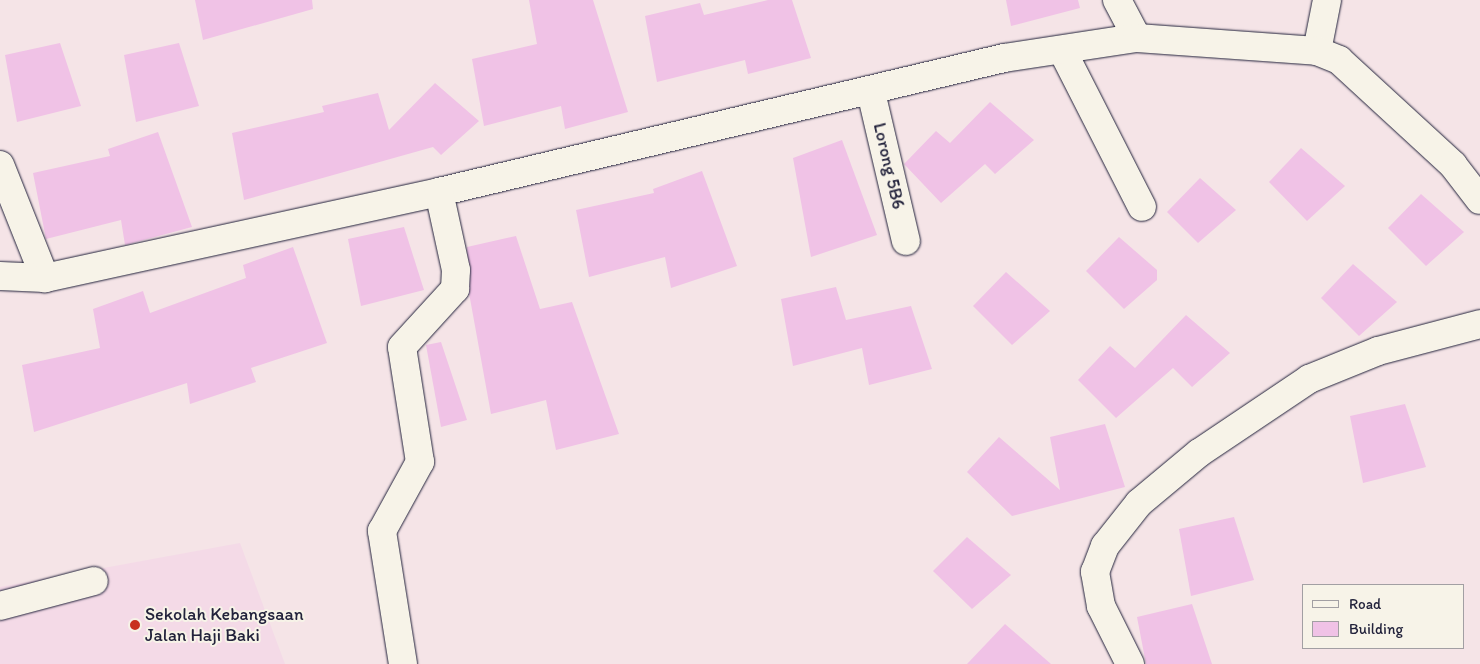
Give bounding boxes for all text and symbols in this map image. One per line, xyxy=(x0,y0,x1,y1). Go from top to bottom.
street label: Lorong 5B6 xyxy=(869,121,909,211)
legend xyxy=(1302,584,1465,649)
text: Road xyxy=(1349,595,1381,613)
place label: Sekolah Kebangsaan Jalan Haji Baki xyxy=(145,604,304,646)
marker: Sekolah Kebangsaan Jalan Haji Baki xyxy=(129,619,141,631)
text: Building xyxy=(1349,620,1403,638)

